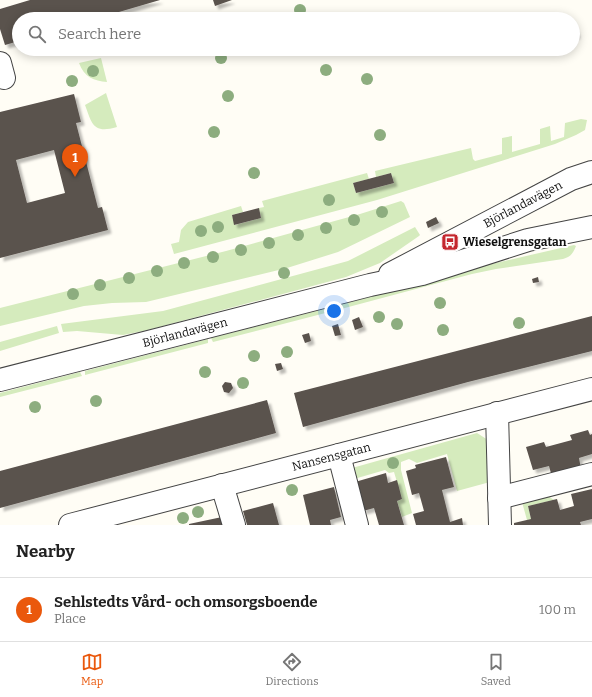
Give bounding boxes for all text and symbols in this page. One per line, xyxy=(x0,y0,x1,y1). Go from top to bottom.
search box xyxy=(12,12,580,56)
icon: search xyxy=(26,23,48,45)
text: Search here xyxy=(58,25,141,43)
pin: 1 xyxy=(62,144,88,177)
street label: Björlandavägen xyxy=(481,178,565,231)
bus stop icon: Wieselgrensgatan xyxy=(440,232,460,252)
place label: Wieselgrensgatan xyxy=(463,235,567,249)
your location xyxy=(324,301,344,321)
street label: Björlandavägen xyxy=(141,315,229,350)
street label: Nansensgatan xyxy=(290,440,372,474)
text: Nearby xyxy=(16,541,75,562)
text: Sehlstedts Vård- och omsorgsboende xyxy=(54,593,318,611)
text: 1 xyxy=(26,602,32,617)
text: 100 m xyxy=(539,602,576,617)
text: Place xyxy=(54,611,86,626)
tab: Map xyxy=(81,651,103,688)
tab: Directions xyxy=(266,651,318,688)
tab: Saved xyxy=(481,651,511,688)

